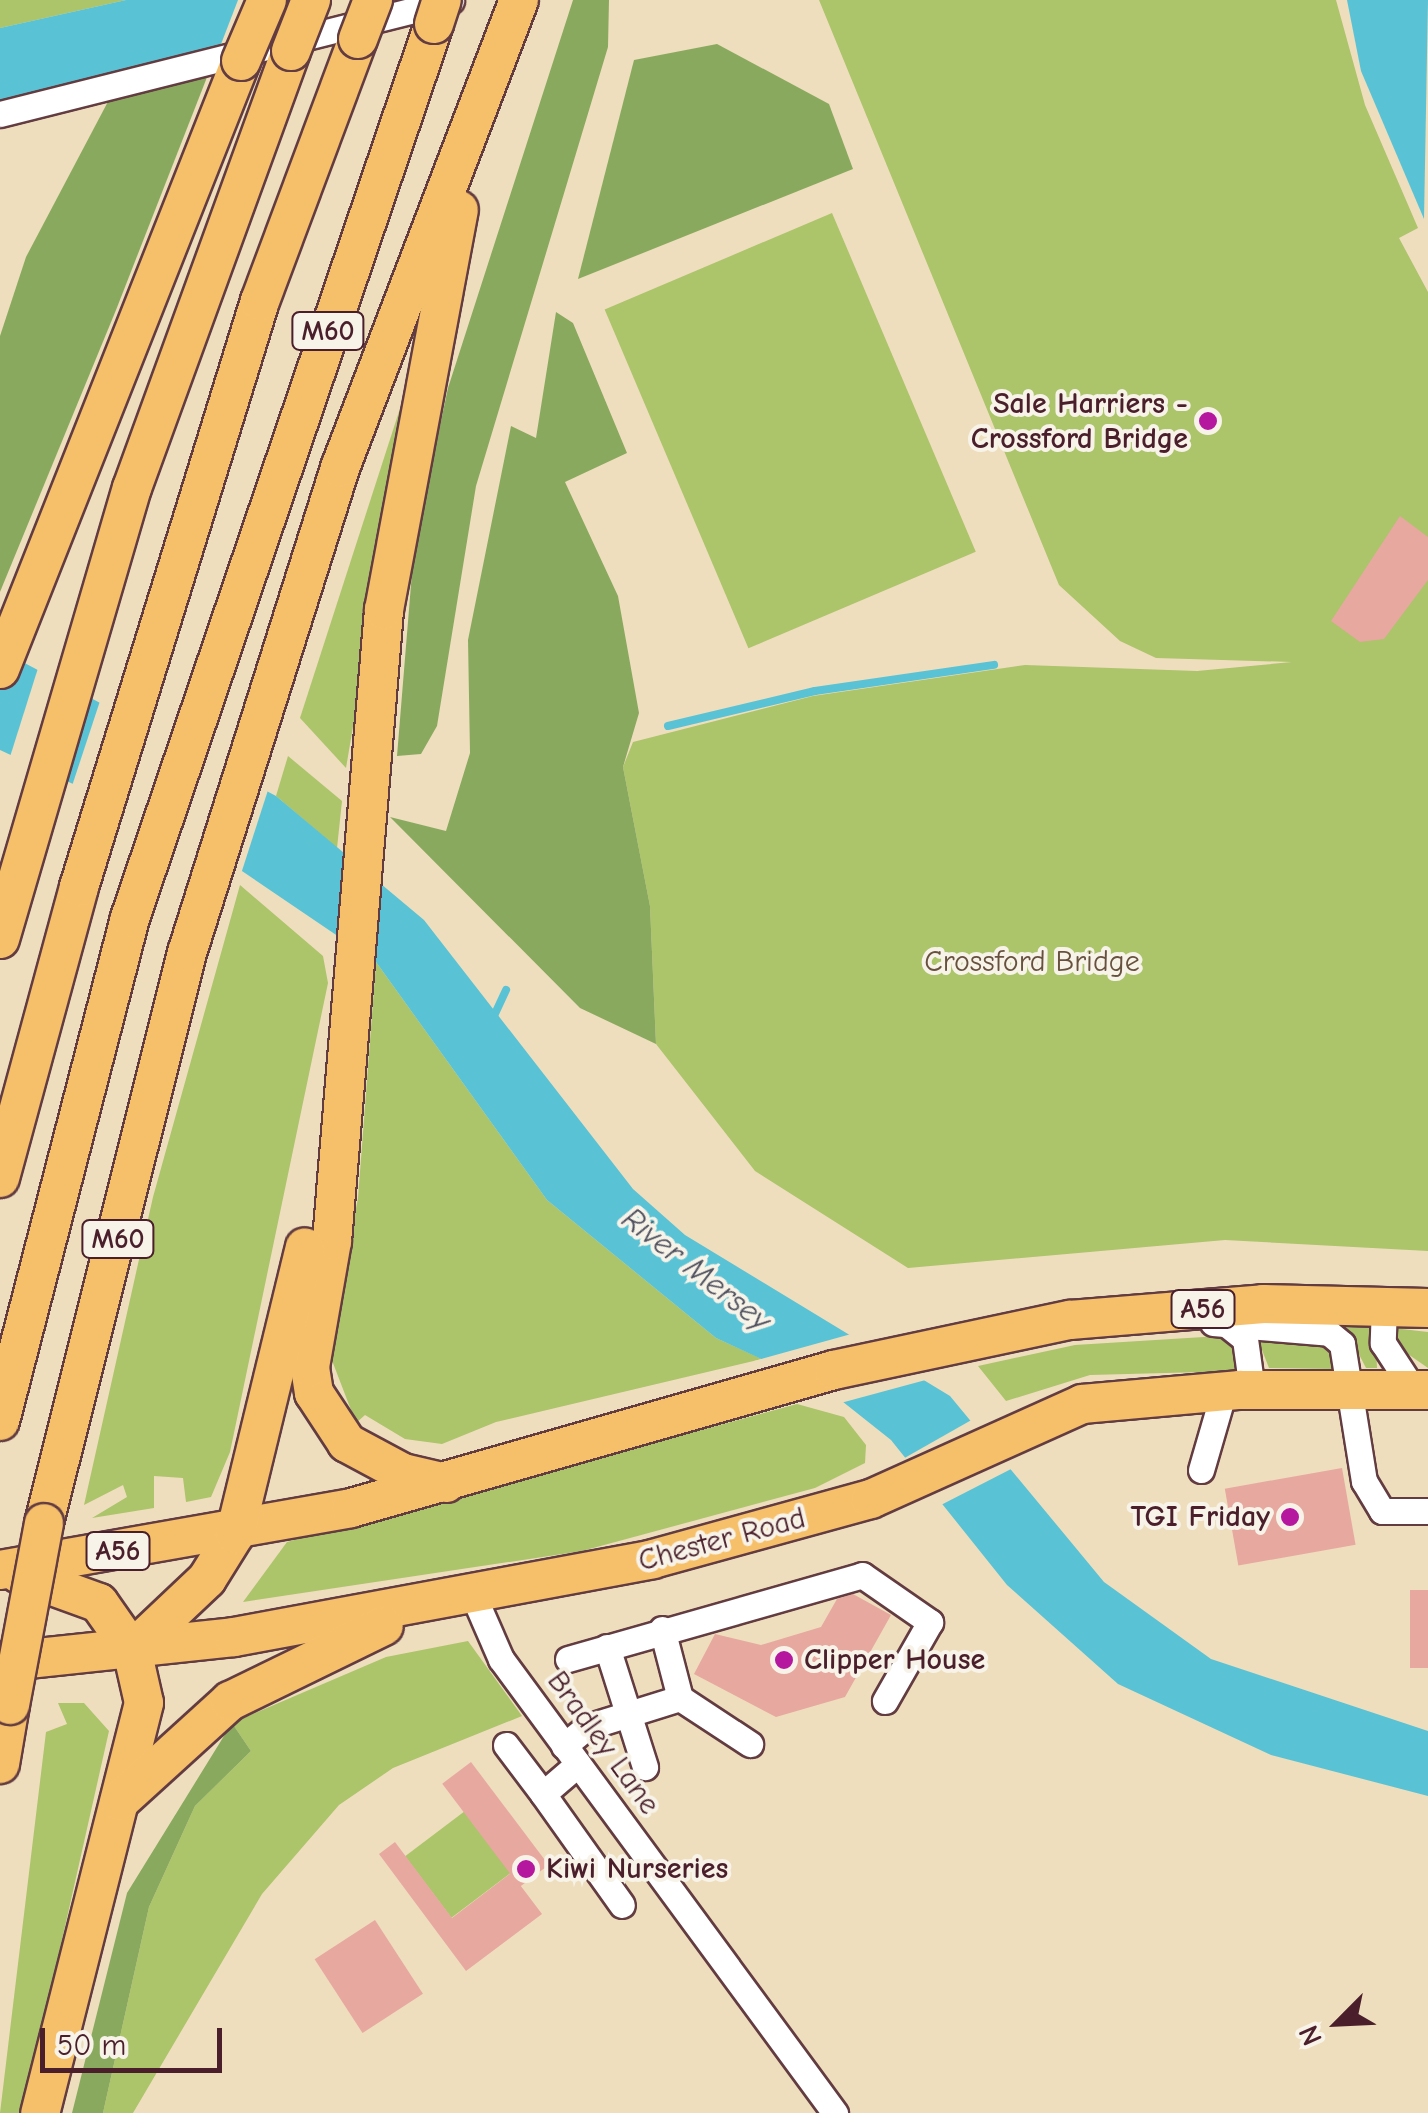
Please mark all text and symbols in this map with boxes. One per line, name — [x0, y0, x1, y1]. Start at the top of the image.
road number: M60 — [290, 308, 366, 354]
place label: Sale Harriers - Crossford Bridge — [971, 386, 1188, 456]
marker: Sale Harriers - Crossford Bridge — [1197, 410, 1219, 432]
park label: Crossford Bridge — [924, 944, 1140, 980]
water label: River Mersey — [614, 1200, 778, 1340]
road number: M60 — [80, 1216, 156, 1262]
road number: A56 — [1170, 1286, 1236, 1332]
place label: TGI Friday — [1131, 1499, 1270, 1535]
street label: Chester Road — [635, 1500, 809, 1580]
marker: TGI Friday — [1279, 1506, 1301, 1528]
road number: A56 — [86, 1528, 150, 1574]
place label: Clipper House — [804, 1642, 985, 1678]
marker: Clipper House — [773, 1649, 795, 1671]
street label: Bradley Lane — [539, 1664, 667, 1822]
place label: Kiwi Nurseries — [546, 1851, 728, 1887]
marker: Kiwi Nurseries — [515, 1858, 537, 1880]
north arrow — [1288, 1973, 1388, 2073]
scale bar — [45, 2008, 228, 2070]
text: N — [1292, 2020, 1329, 2050]
text: 50 m — [57, 2028, 126, 2063]

